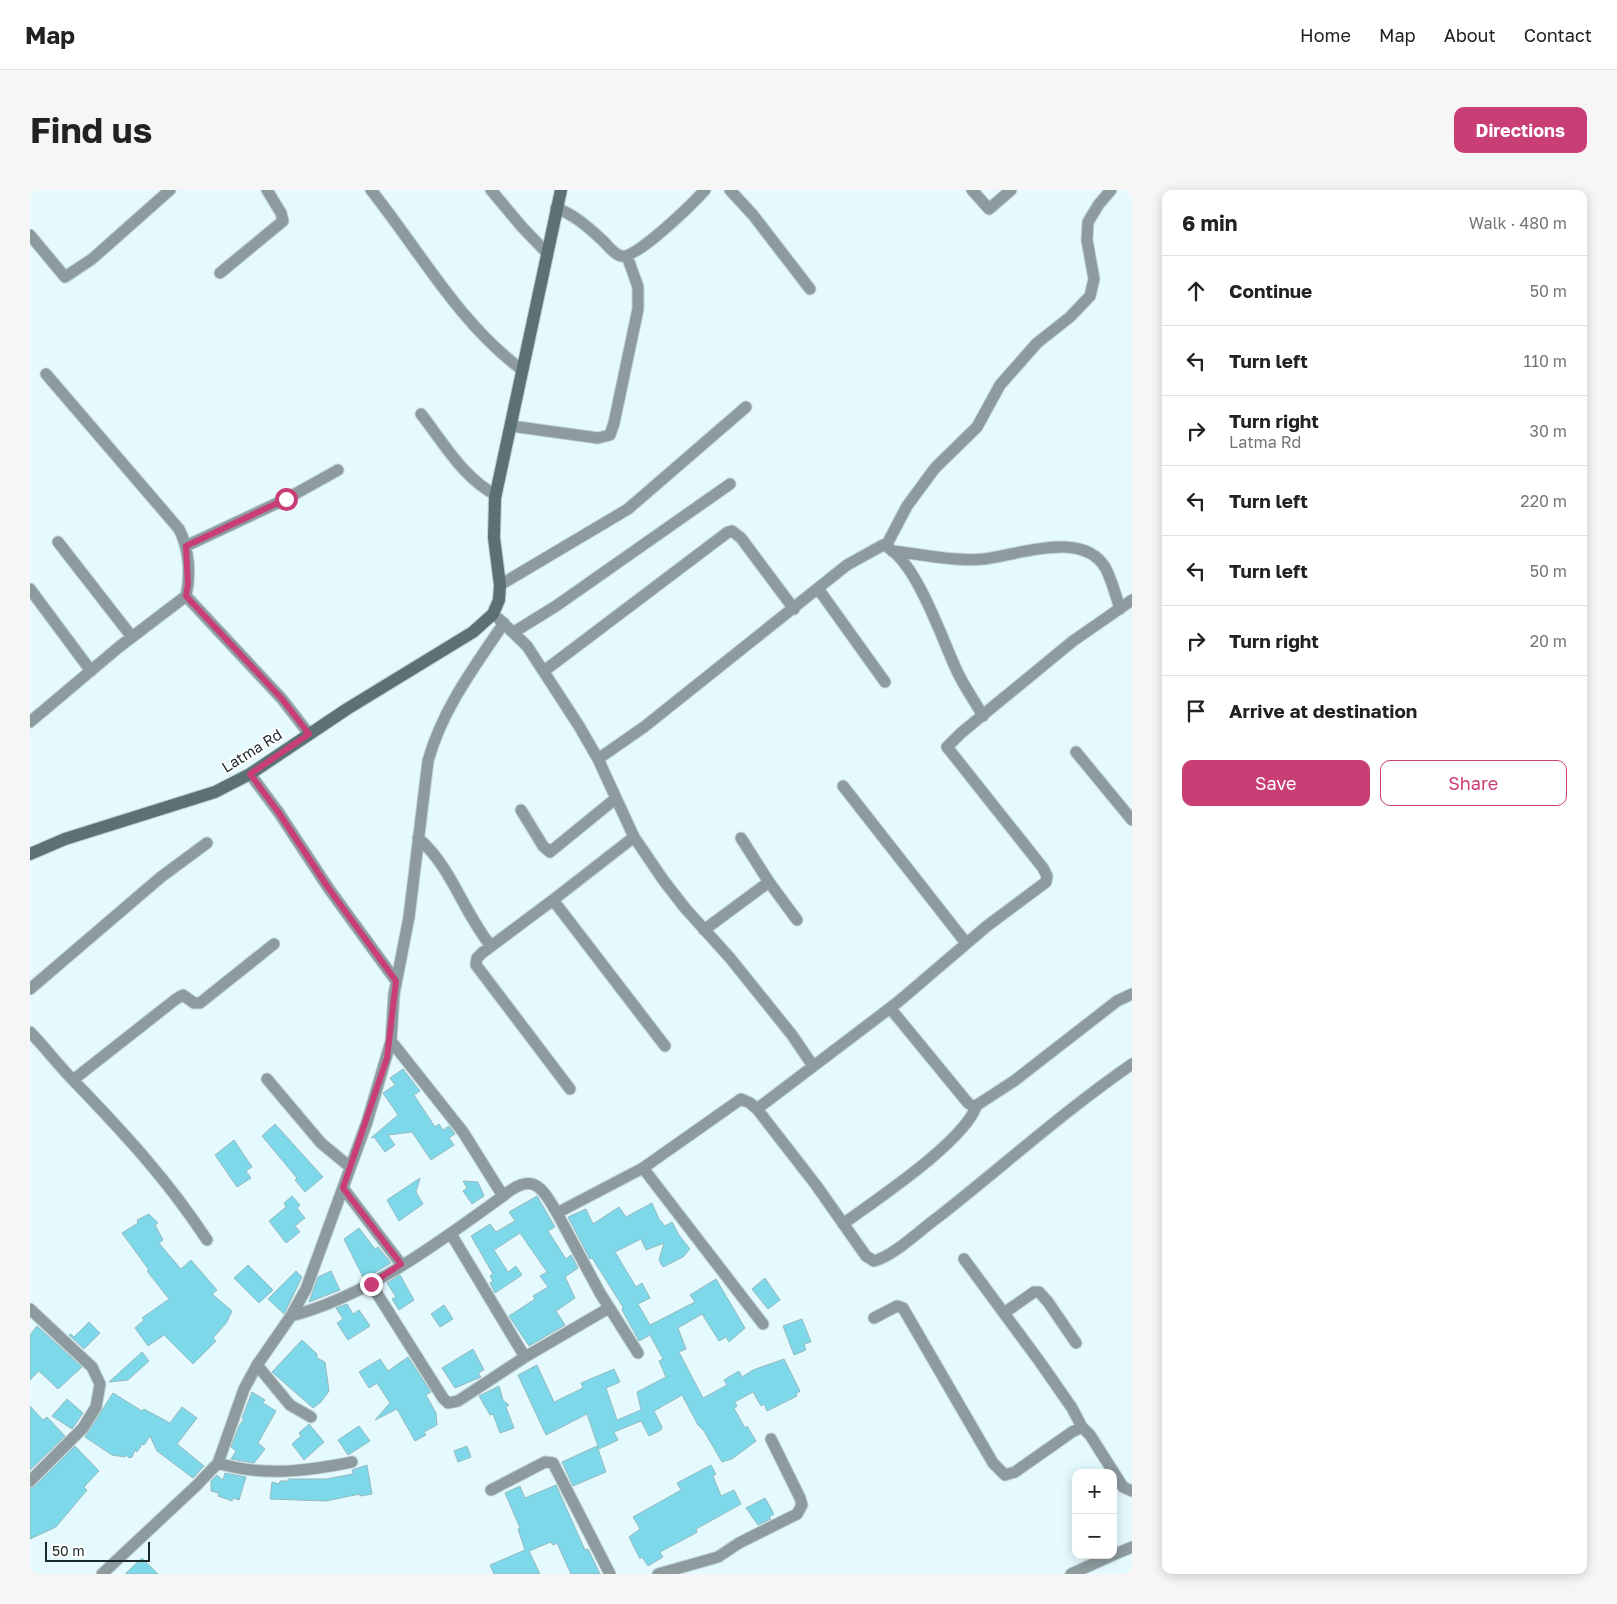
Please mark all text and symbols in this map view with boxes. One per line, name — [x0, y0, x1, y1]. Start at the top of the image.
text: Map — [25, 20, 75, 49]
text: Home — [1300, 24, 1351, 46]
text: Map — [1379, 24, 1416, 46]
text: About — [1444, 24, 1496, 46]
text: Contact — [1524, 24, 1592, 46]
button: Directions — [1454, 107, 1587, 153]
text: Find us — [30, 109, 152, 151]
text: 6 min — [1182, 210, 1237, 236]
text: Walk · 480 m — [1469, 213, 1567, 233]
icon: ahead — [1182, 277, 1210, 305]
text: Continue — [1229, 279, 1312, 302]
text: 50 m — [1530, 281, 1567, 301]
icon: left — [1182, 347, 1210, 375]
text: Turn left — [1229, 349, 1308, 372]
text: 110 m — [1523, 351, 1567, 371]
text: Turn right — [1229, 409, 1319, 432]
icon: right — [1182, 417, 1210, 445]
text: 30 m — [1530, 421, 1567, 441]
text: Latma Rd — [1229, 432, 1301, 452]
icon: left — [1182, 487, 1210, 515]
route start — [275, 488, 298, 511]
text: Turn left — [1229, 489, 1308, 512]
text: 220 m — [1520, 491, 1567, 511]
icon: left — [1182, 557, 1210, 585]
text: Turn left — [1229, 559, 1308, 582]
text: 50 m — [1530, 561, 1567, 581]
icon: right — [1182, 627, 1210, 655]
text: Turn right — [1229, 629, 1319, 652]
text: 20 m — [1530, 631, 1567, 651]
icon: arrive — [1182, 697, 1210, 725]
text: Arrive at destination — [1229, 699, 1417, 722]
street label: Latma Rd — [218, 725, 285, 776]
button: Save — [1182, 760, 1370, 806]
button: Share — [1380, 760, 1567, 806]
route end — [360, 1273, 383, 1296]
map controls — [1072, 1469, 1117, 1559]
button: + — [1072, 1469, 1117, 1514]
button: − — [1072, 1514, 1117, 1559]
scale bar — [45, 1539, 150, 1562]
text: 50 m — [52, 1542, 85, 1559]

